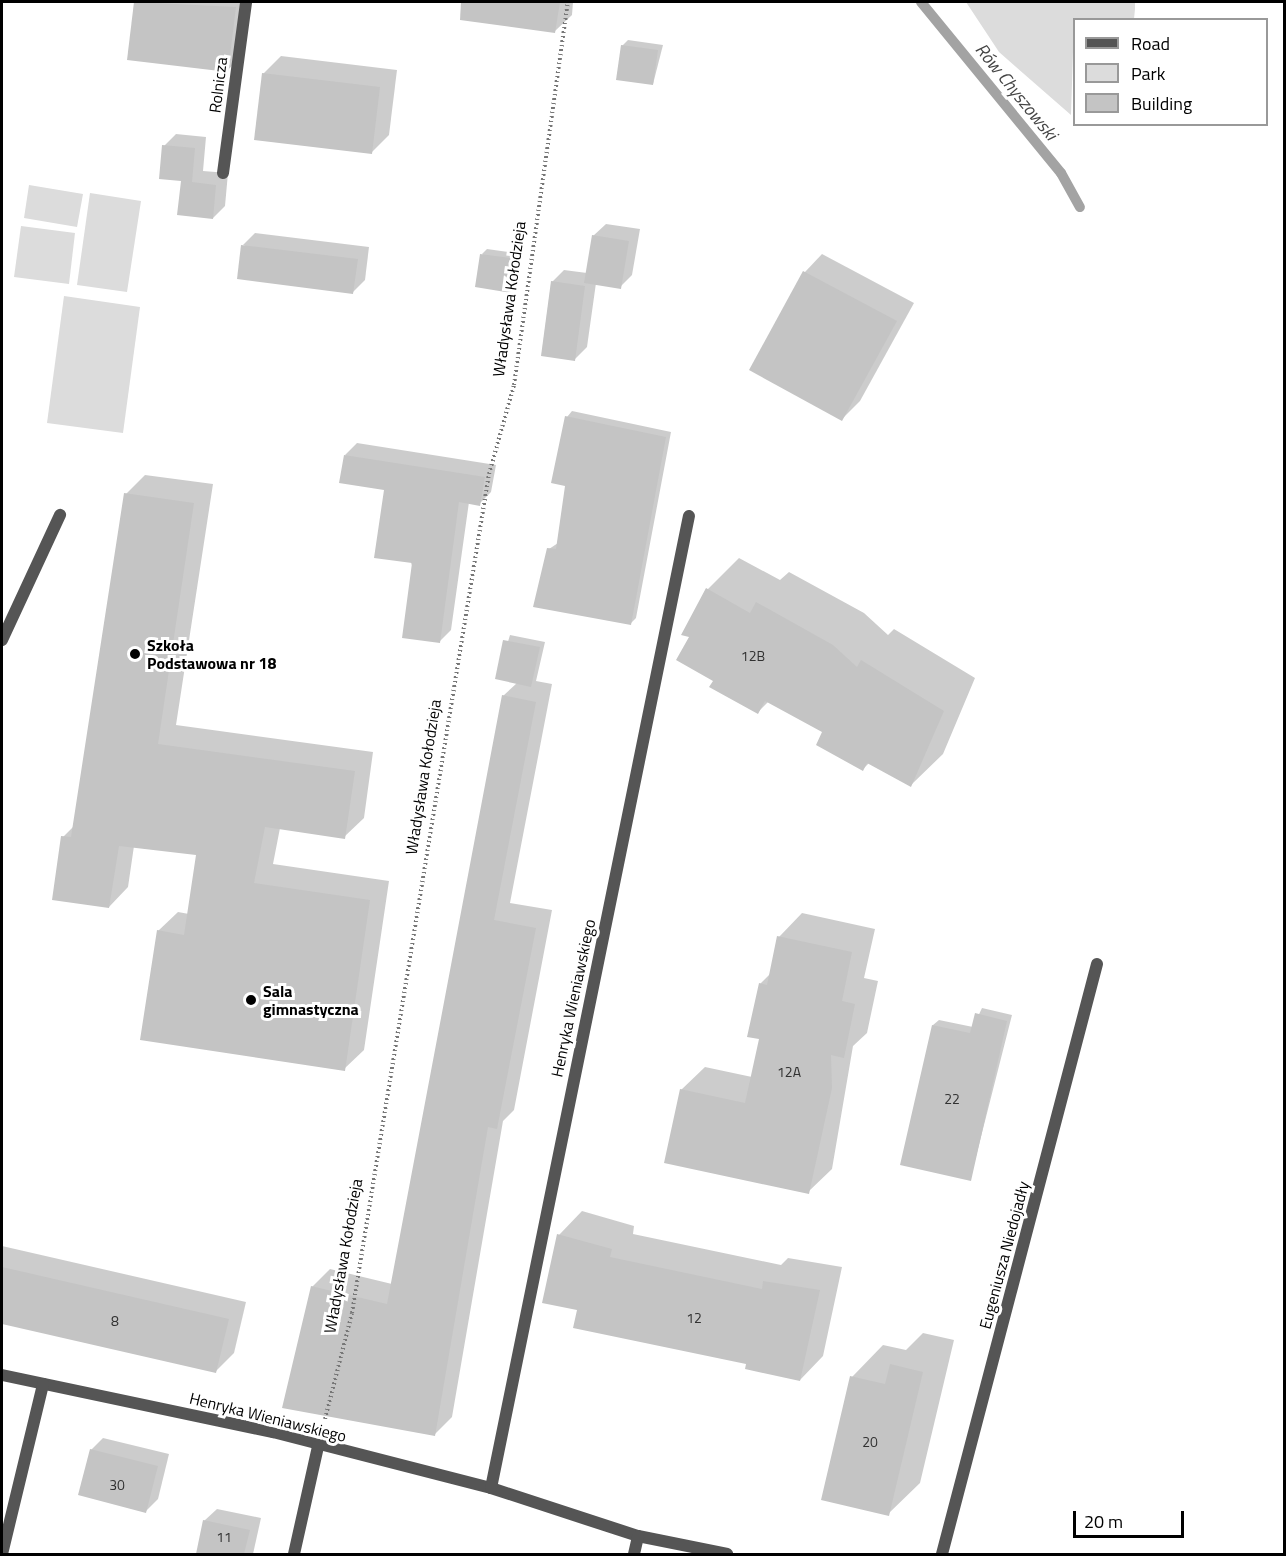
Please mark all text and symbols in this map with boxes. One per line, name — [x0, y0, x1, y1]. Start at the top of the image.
legend — [1073, 18, 1268, 126]
text: Road — [1131, 30, 1170, 57]
water label: Rów Chyszowski — [970, 39, 1062, 145]
street label: Rolnicza — [205, 56, 231, 114]
text: Park — [1131, 60, 1165, 87]
text: Building — [1131, 90, 1192, 117]
street label: Władysława Kołodzieja — [489, 220, 529, 378]
place label: Szkoła Podstawowa nr 18 — [147, 635, 276, 673]
marker: Szkoła Podstawowa nr 18 — [128, 647, 142, 661]
house number: 12B — [741, 648, 765, 664]
street label: Władysława Kołodzieja — [401, 698, 445, 856]
street label: Henryka Wieniawskiego — [547, 917, 599, 1079]
place label: Sala gimnastyczna — [263, 981, 359, 1019]
marker: Sala gimnastyczna — [244, 993, 258, 1007]
house number: 12A — [777, 1064, 801, 1080]
house number: 22 — [944, 1091, 960, 1107]
street label: Władysława Kołodzieja — [320, 1177, 366, 1335]
street label: Eugeniusza Niedojadły — [975, 1179, 1033, 1331]
house number: 12 — [686, 1310, 702, 1326]
house number: 8 — [111, 1313, 119, 1329]
street label: Henryka Wieniawskiego — [187, 1388, 349, 1446]
house number: 20 — [862, 1434, 878, 1450]
house number: 30 — [109, 1477, 125, 1493]
scale bar — [1076, 1499, 1187, 1537]
text: 20 m — [1084, 1508, 1123, 1535]
house number: 11 — [216, 1529, 232, 1545]

